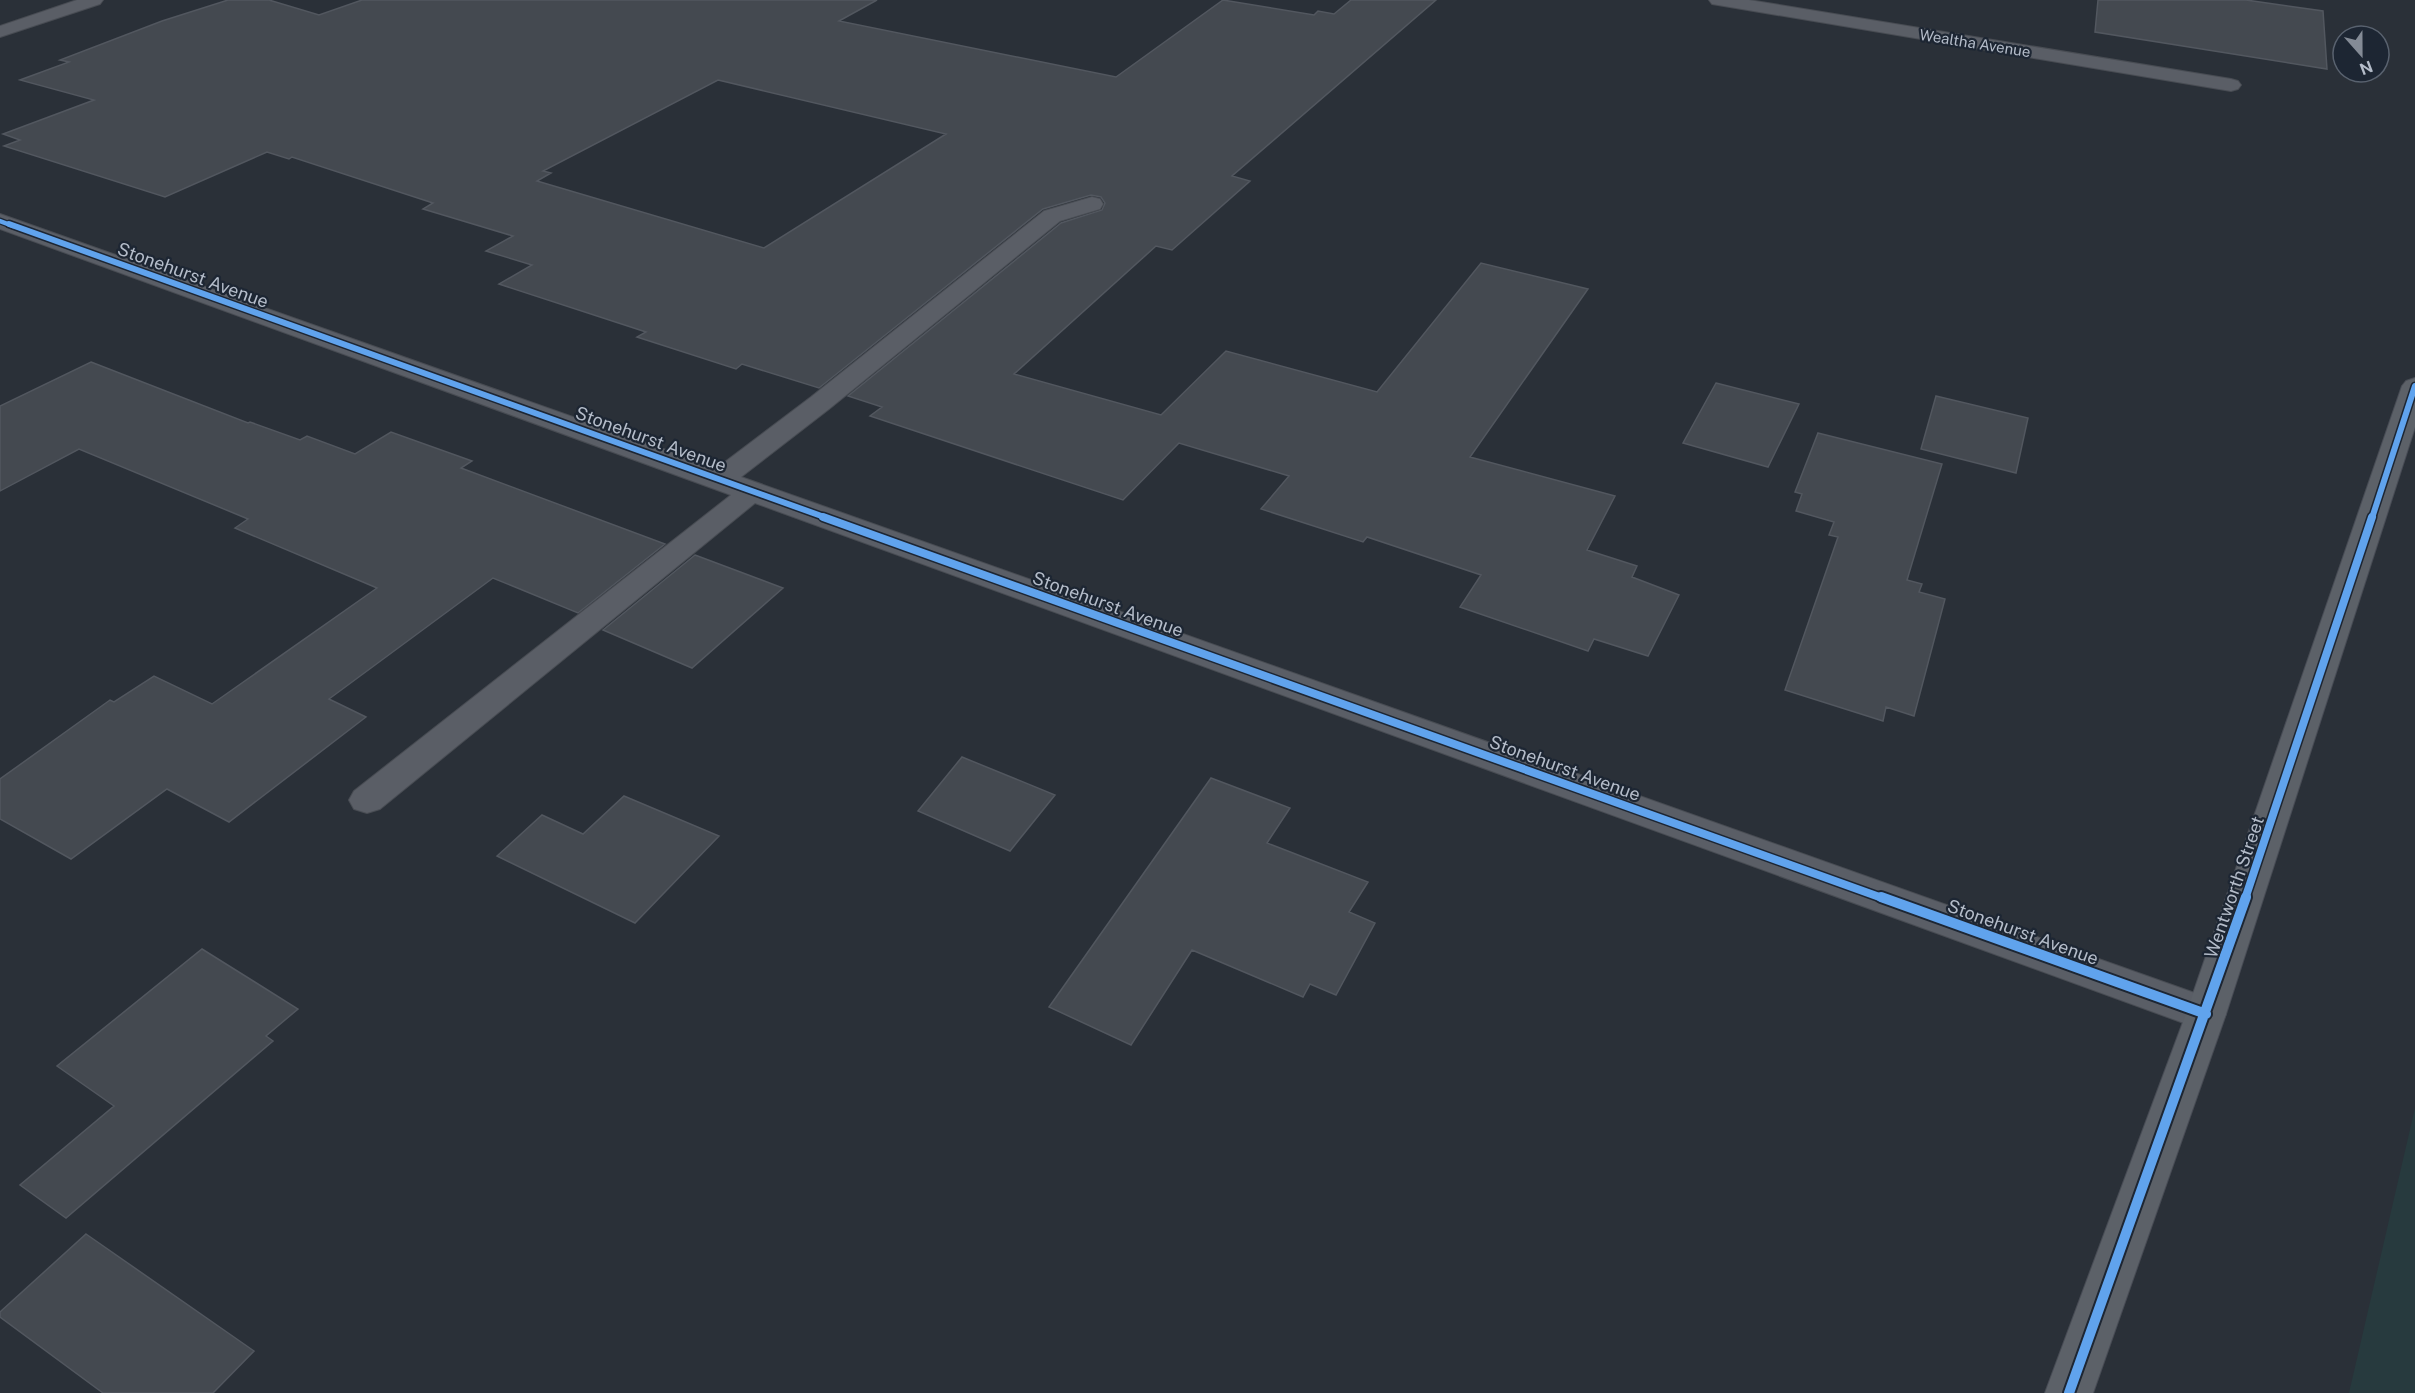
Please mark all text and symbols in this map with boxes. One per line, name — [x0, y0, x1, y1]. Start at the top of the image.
north arrow — [2331, 24, 2391, 84]
street label: Wealtha Avenue — [1918, 26, 2032, 60]
text: N — [2357, 56, 2375, 79]
street label: Stonehurst Avenue — [115, 238, 271, 312]
street label: Stonehurst Avenue — [573, 402, 729, 476]
street label: Stonehurst Avenue — [1030, 567, 1186, 641]
street label: Stonehurst Avenue — [1487, 731, 1643, 805]
street label: Wentworth Street — [2200, 813, 2268, 961]
street label: Stonehurst Avenue — [1945, 895, 2101, 969]

